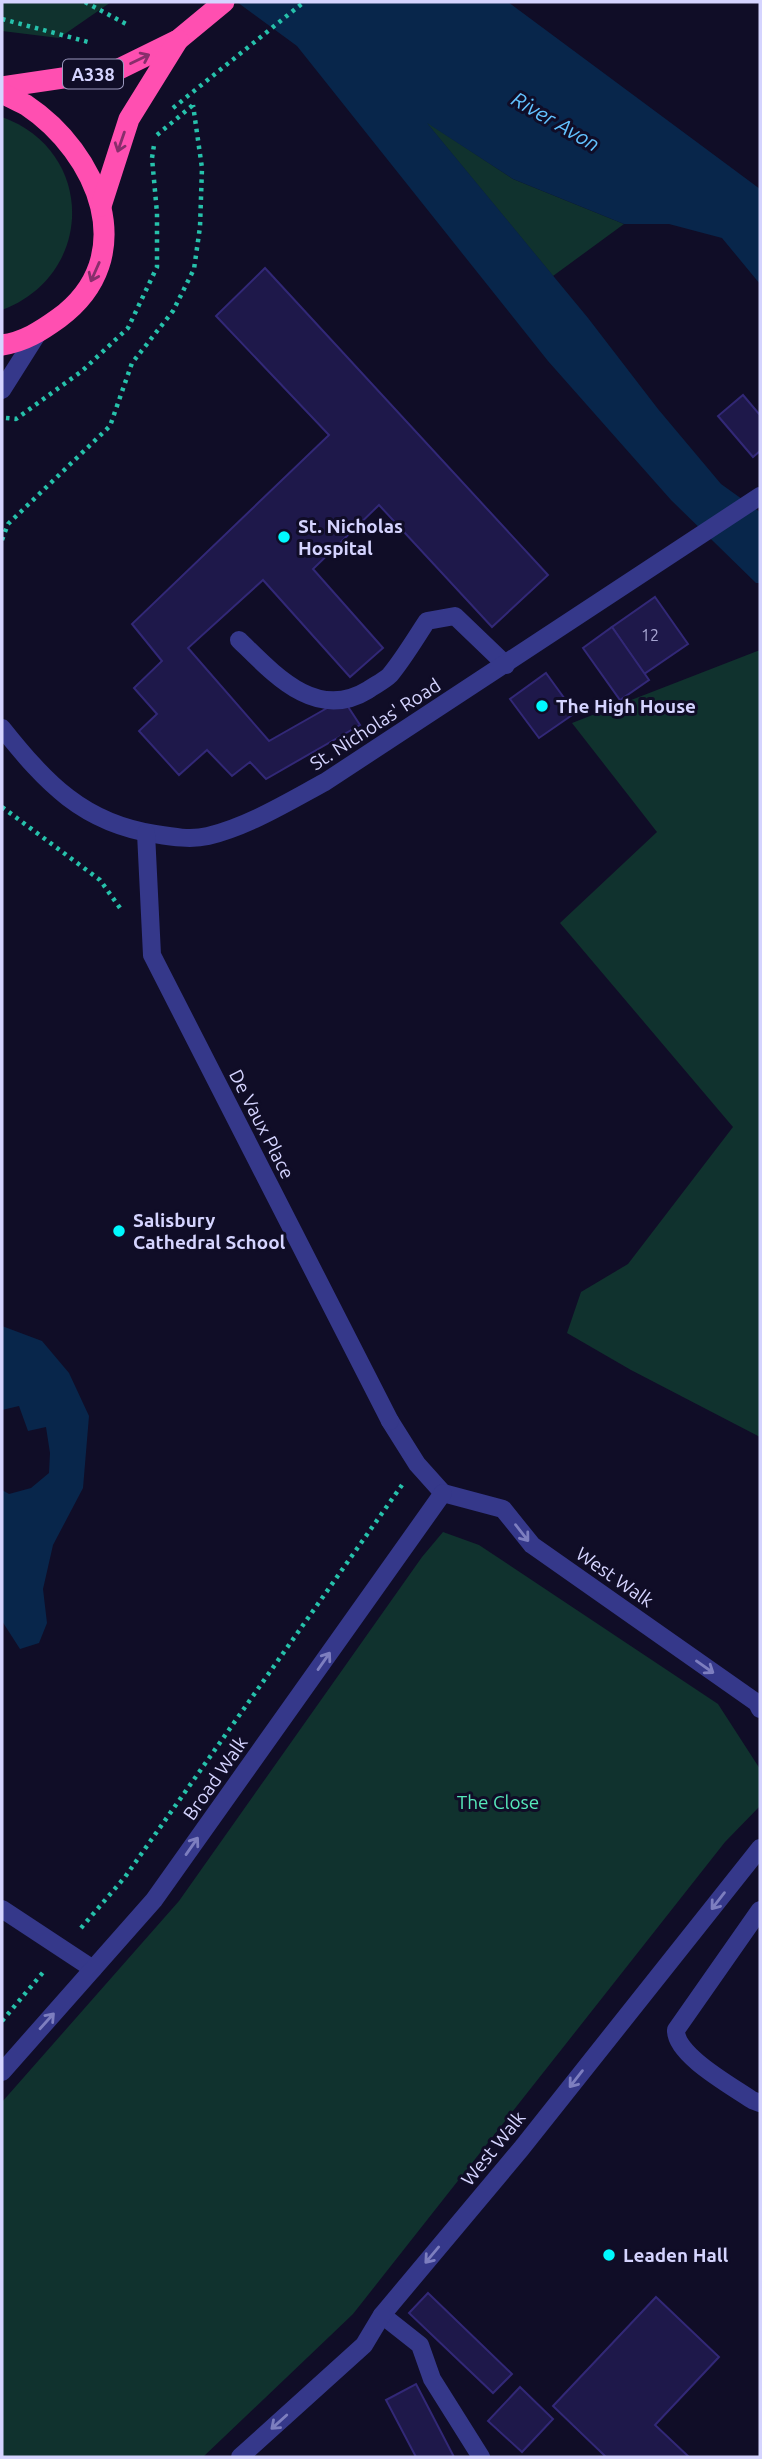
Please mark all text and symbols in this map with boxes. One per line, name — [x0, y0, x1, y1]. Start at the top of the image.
one-way arrow — [129, 52, 150, 66]
road number: A338 — [63, 60, 123, 88]
water label: River Avon — [508, 86, 604, 156]
one-way arrow — [114, 131, 127, 153]
one-way arrow — [88, 261, 102, 282]
place label: St. Nicholas Hospital — [298, 515, 403, 559]
marker: St. Nicholas Hospital — [276, 529, 292, 545]
house number: 12 — [641, 626, 659, 644]
street label: St. Nicholas' Road — [306, 674, 444, 774]
place label: The High House — [556, 695, 696, 717]
marker: The High House — [534, 698, 550, 714]
street label: De Vaux Place — [225, 1066, 299, 1182]
place label: Salisbury Cathedral School — [133, 1209, 286, 1253]
marker: Salisbury Cathedral School — [111, 1223, 127, 1239]
one-way arrow — [514, 1523, 529, 1541]
street label: West Walk — [572, 1542, 658, 1612]
one-way arrow — [317, 1652, 331, 1671]
one-way arrow — [695, 1659, 714, 1674]
street label: Broad Walk — [178, 1732, 252, 1824]
park label: The Close — [457, 1791, 539, 1813]
one-way arrow — [185, 1837, 199, 1856]
one-way arrow — [710, 1891, 725, 1910]
one-way arrow — [39, 2012, 55, 2030]
one-way arrow — [569, 2070, 584, 2088]
street label: West Walk — [456, 2106, 530, 2190]
place label: Leaden Hall — [623, 2244, 729, 2266]
one-way arrow — [424, 2246, 440, 2264]
marker: Leaden Hall — [601, 2247, 617, 2263]
one-way arrow — [270, 2414, 288, 2430]

